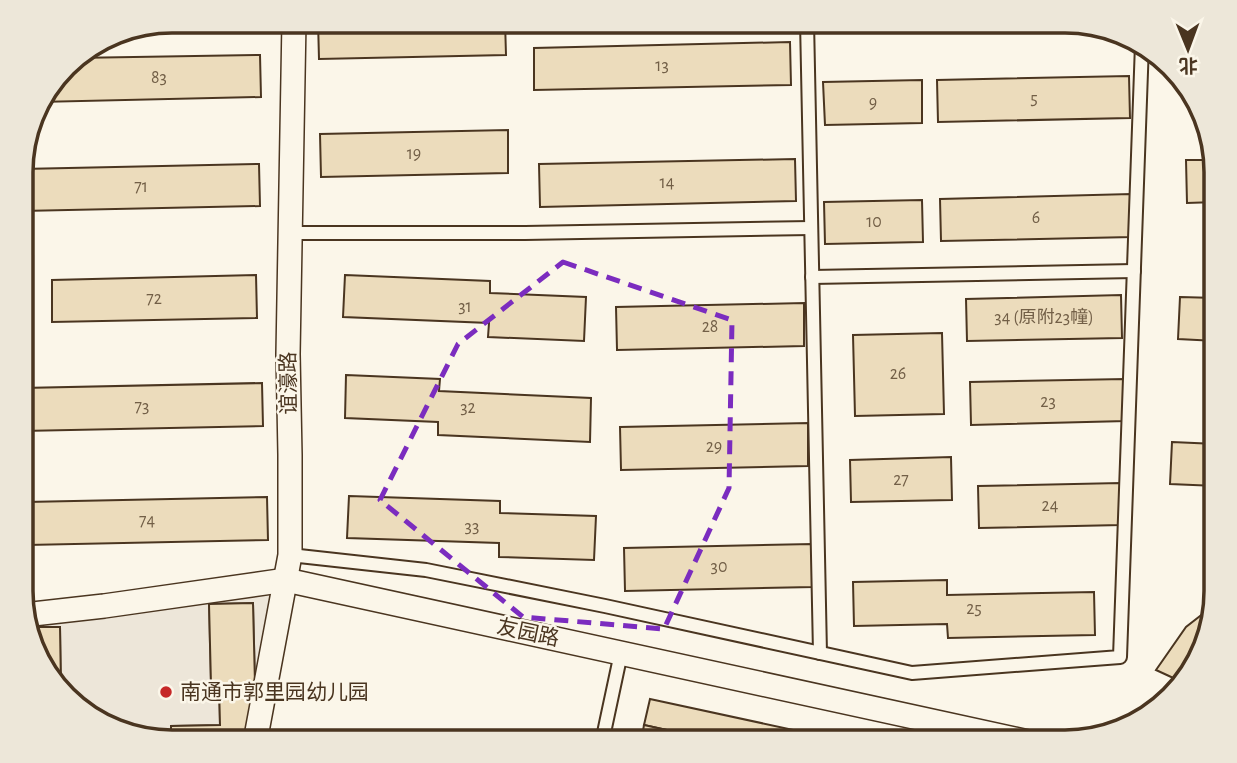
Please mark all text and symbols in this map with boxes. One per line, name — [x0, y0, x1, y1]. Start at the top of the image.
north arrow — [1153, 14, 1223, 84]
text: 北 — [1179, 55, 1198, 75]
house number: 13 — [655, 57, 669, 75]
house number: 83 — [151, 69, 167, 87]
house number: 5 — [1030, 90, 1038, 108]
house number: 9 — [869, 94, 877, 112]
house number: 19 — [407, 145, 421, 163]
house number: 14 — [660, 174, 675, 192]
house number: 71 — [134, 178, 148, 196]
house number: 6 — [1032, 209, 1040, 227]
house number: 10 — [866, 213, 882, 231]
house number: 72 — [146, 290, 162, 308]
house number: 31 — [458, 298, 472, 316]
house number: 34 (原附23幢) — [994, 307, 1094, 327]
house number: 28 — [702, 318, 718, 336]
street label: 谊濠路 — [277, 351, 300, 415]
house number: 26 — [890, 365, 906, 383]
house number: 23 — [1040, 393, 1056, 411]
house number: 73 — [135, 398, 149, 416]
house number: 32 — [460, 399, 476, 417]
house number: 29 — [706, 438, 722, 456]
house number: 27 — [893, 471, 909, 489]
house number: 24 — [1042, 497, 1059, 515]
house number: 74 — [139, 512, 155, 530]
house number: 33 — [465, 518, 479, 536]
house number: 30 — [711, 558, 727, 576]
house number: 25 — [966, 600, 982, 618]
street label: 友园路 — [495, 615, 561, 650]
place label: 南通市郭里园幼儿园 — [180, 681, 369, 703]
marker: 南通市郭里园幼儿园 — [158, 684, 174, 700]

